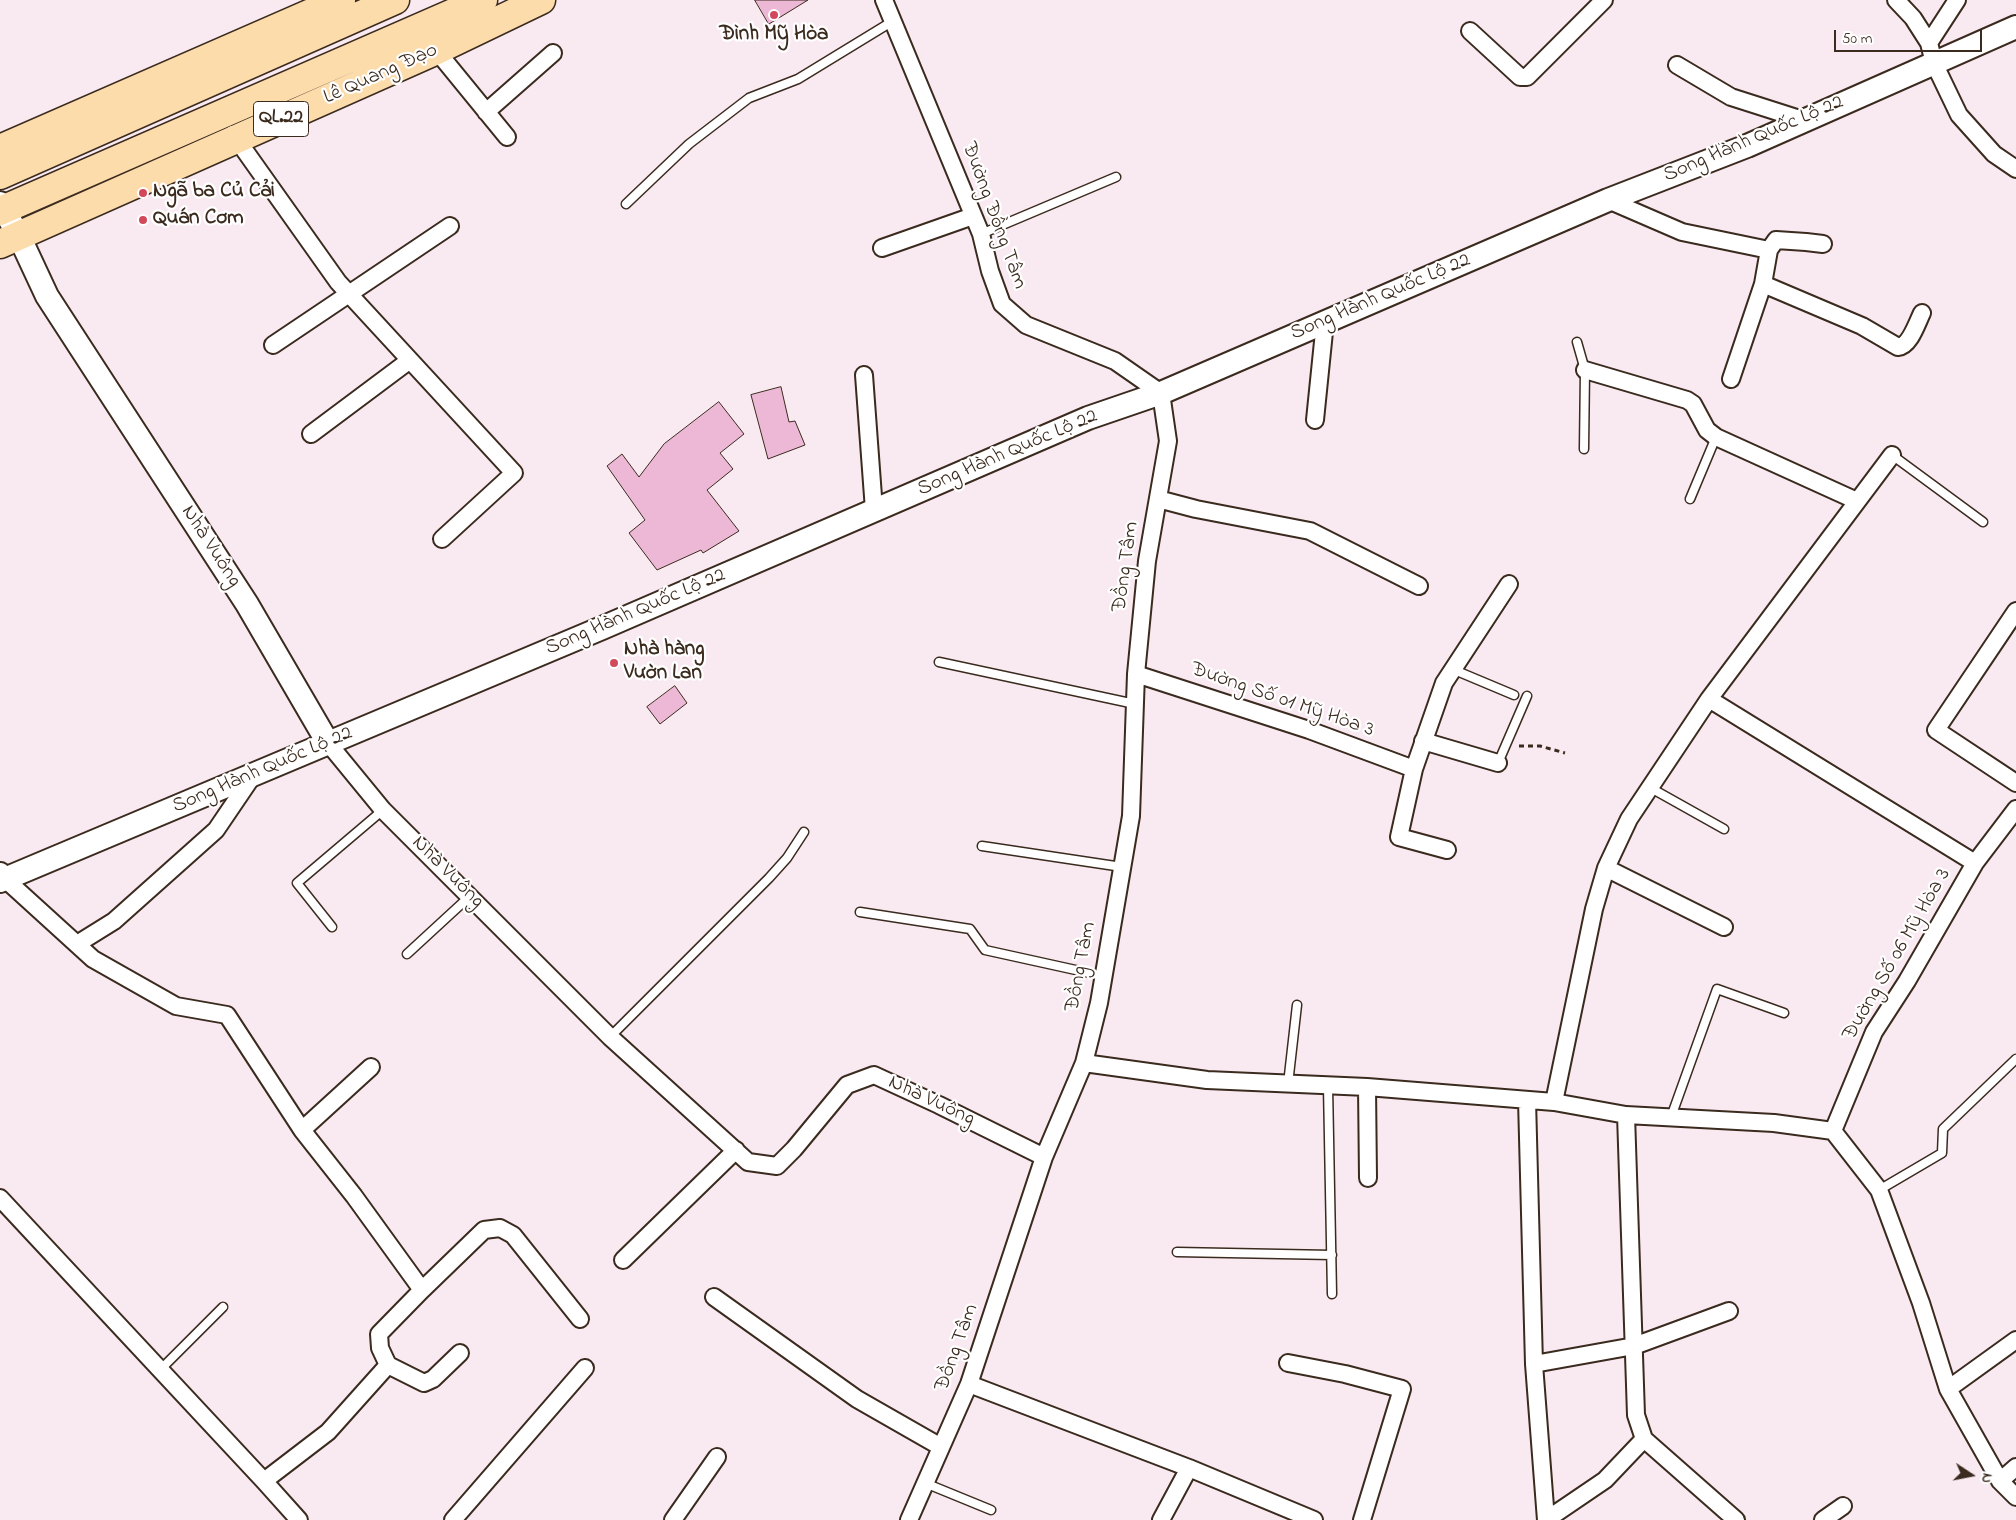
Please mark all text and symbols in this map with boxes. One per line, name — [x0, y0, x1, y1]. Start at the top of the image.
marker: Đình Mỹ Hòa — [768, 9, 780, 21]
scale bar — [1836, 20, 1984, 52]
place label: Đình Mỹ Hòa — [720, 23, 828, 49]
text: 50 m — [1842, 28, 1872, 50]
street label: Lê Quang Đạo — [320, 39, 442, 111]
street label: Song Hành Quốc Lộ 22 — [1660, 91, 1848, 189]
road number: QL.22 — [254, 102, 308, 136]
street label: Đường Đồng Tâm — [955, 139, 1031, 293]
place label: Ngã ba Củ Cải — [153, 180, 275, 206]
marker: Ngã ba Củ Cải — [137, 187, 149, 199]
place label: Quán Cơm — [153, 207, 243, 233]
marker: Quán Cơm — [137, 214, 149, 226]
street label: Song Hành Quốc Lộ 22 — [1287, 249, 1475, 347]
street label: Song Hành Quốc Lộ 22 — [914, 405, 1102, 503]
street label: Nhà Vuông — [174, 501, 246, 593]
street label: Đồng Tâm — [1108, 520, 1146, 614]
street label: Song Hành Quốc Lộ 22 — [542, 564, 730, 662]
place label: Nhà hàng Vườn Lan — [624, 638, 704, 688]
marker: Nhà hàng Vườn Lan — [608, 657, 620, 669]
street label: Đường Số 01 Mỹ Hòa 3 — [1187, 658, 1377, 744]
street label: Song Hành Quốc Lộ 22 — [169, 722, 357, 820]
street label: Nhà Vuông — [405, 831, 489, 915]
street label: Đường Số 06 Mỹ Hòa 3 — [1838, 864, 1958, 1046]
street label: Đồng Tâm — [1061, 920, 1103, 1014]
street label: Nhà Vuông — [884, 1071, 978, 1133]
street label: Đồng Tâm — [931, 1301, 985, 1395]
north arrow — [1946, 1450, 1996, 1500]
text: N — [1975, 1471, 1997, 1485]

